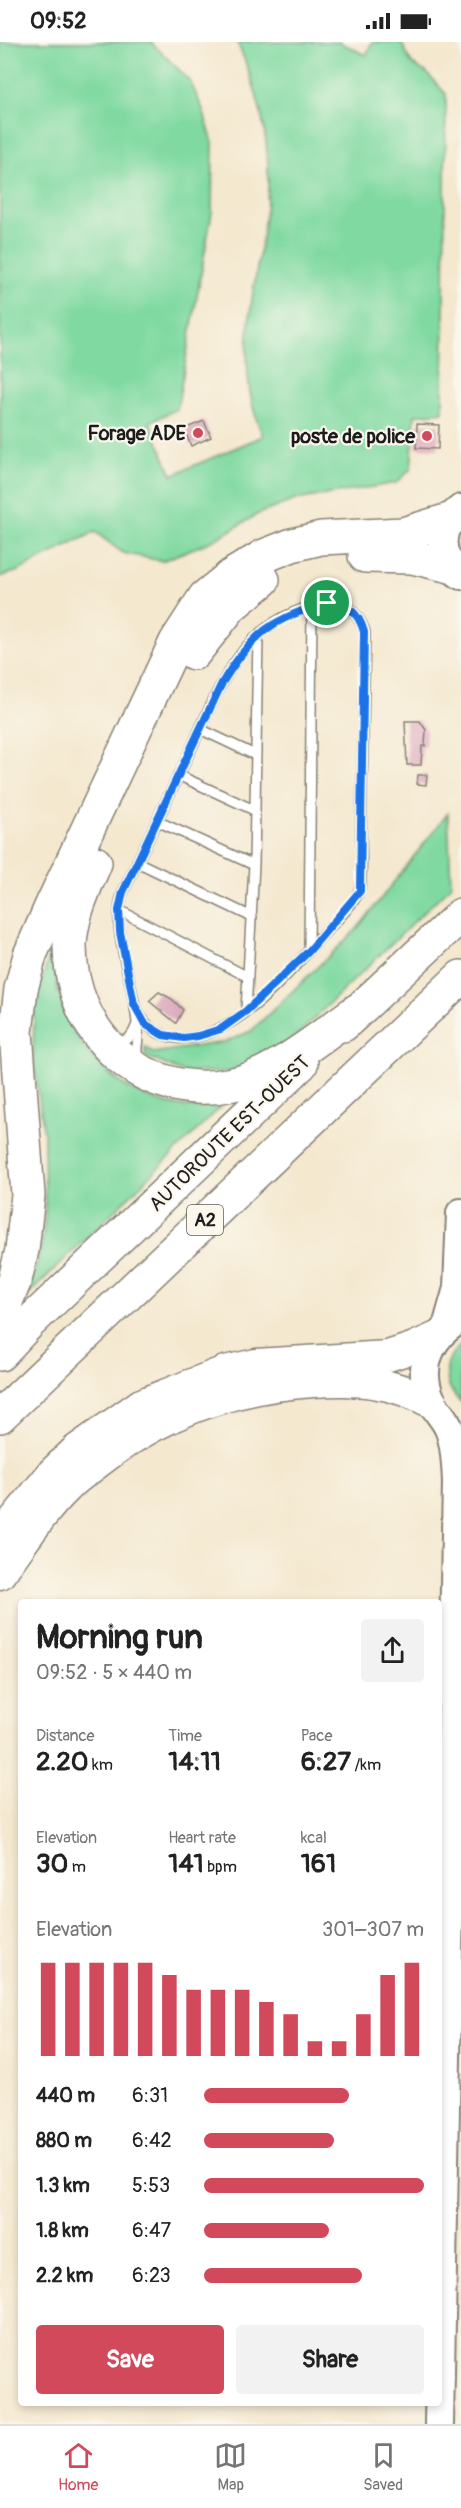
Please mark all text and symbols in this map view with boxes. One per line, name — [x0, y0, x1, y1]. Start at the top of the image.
text: 09:52 — [30, 7, 86, 35]
place label: Forage ADE — [88, 421, 187, 446]
place label: poste de police — [291, 424, 416, 449]
marker: Forage ADE — [191, 426, 205, 440]
marker: poste de police — [420, 429, 434, 443]
pin — [301, 577, 352, 628]
icon: arrive — [310, 586, 343, 619]
street label: AUTOROUTE EST-OUEST — [144, 1050, 315, 1217]
road number: A2 — [187, 1205, 223, 1235]
text: Morning run — [36, 1617, 203, 1658]
button: share — [361, 1619, 424, 1682]
text: 09:52 · 5 × 440 m — [36, 1660, 192, 1685]
text: Distance — [36, 1726, 95, 1746]
text: Time — [168, 1726, 202, 1746]
text: Pace — [301, 1726, 332, 1746]
text: 2.20 — [36, 1746, 89, 1778]
text: 14:11 — [168, 1746, 221, 1778]
text: 6:27 — [301, 1746, 351, 1778]
text: km — [89, 1755, 113, 1775]
text: /km — [351, 1755, 381, 1775]
text: Elevation — [36, 1828, 97, 1848]
text: Heart rate — [168, 1828, 236, 1848]
text: kcal — [301, 1828, 327, 1848]
text: 30 — [36, 1848, 68, 1880]
text: 141 — [168, 1848, 204, 1880]
text: 161 — [301, 1848, 336, 1880]
text: m — [68, 1857, 86, 1877]
text: bpm — [204, 1857, 237, 1877]
text: Elevation — [36, 1917, 112, 1942]
text: 301–307 m — [322, 1917, 424, 1942]
text: 440 m — [36, 2083, 95, 2108]
text: 6:31 — [132, 2083, 168, 2108]
text: 880 m — [36, 2128, 92, 2153]
text: 6:42 — [132, 2128, 172, 2153]
text: 1.3 km — [36, 2173, 90, 2198]
text: 5:53 — [132, 2173, 170, 2198]
text: 1.8 km — [36, 2218, 89, 2243]
text: 6:47 — [132, 2218, 171, 2243]
text: 2.2 km — [36, 2263, 93, 2288]
text: 6:23 — [132, 2263, 171, 2288]
button: Save — [36, 2325, 224, 2394]
button: Share — [236, 2325, 424, 2394]
tab: Home — [58, 2439, 98, 2495]
tab: Map — [214, 2439, 247, 2495]
tab: Saved — [363, 2439, 403, 2495]

